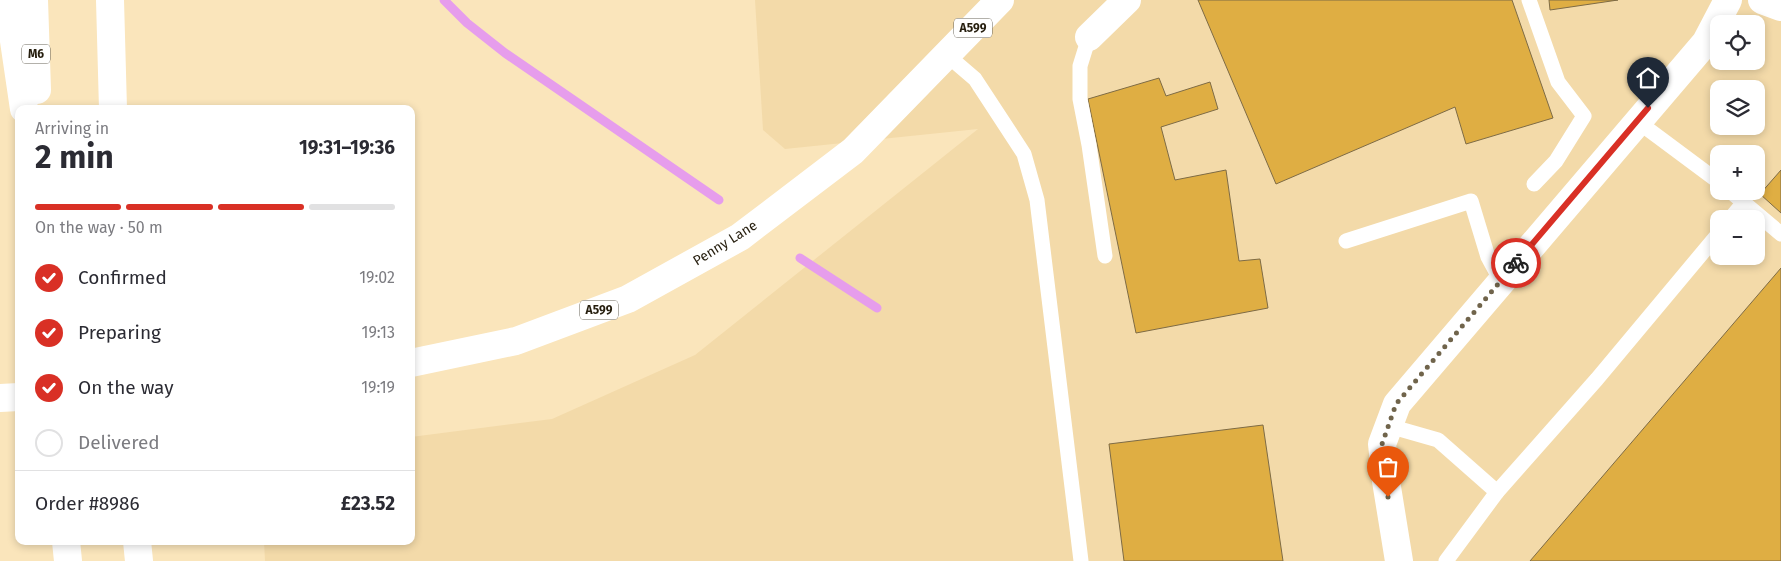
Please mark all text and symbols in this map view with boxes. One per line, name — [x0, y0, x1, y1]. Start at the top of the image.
map controls — [1710, 15, 1765, 265]
button: locate — [1710, 15, 1765, 70]
road number: A599 — [954, 18, 992, 38]
road number: M6 — [22, 44, 50, 64]
pin — [1627, 57, 1669, 108]
icon: home — [1634, 64, 1662, 92]
button: layers — [1710, 80, 1765, 135]
text: Arriving in — [35, 119, 109, 138]
text: 19:31–19:36 — [299, 136, 395, 159]
text: 2 min — [35, 138, 114, 176]
button: + — [1710, 145, 1765, 200]
button: − — [1710, 210, 1765, 265]
street label: Penny Lane — [690, 217, 760, 269]
text: On the way · 50 m — [35, 218, 163, 237]
courier — [1491, 238, 1541, 288]
icon: bike — [1502, 249, 1530, 277]
icon: check — [35, 264, 63, 292]
text: Confirmed — [78, 266, 167, 289]
text: 19:02 — [359, 268, 395, 287]
road number: A599 — [580, 300, 618, 320]
icon: check — [35, 319, 63, 347]
text: Preparing — [78, 321, 161, 344]
text: 19:13 — [362, 323, 395, 342]
icon: check — [35, 374, 63, 402]
text: On the way — [78, 376, 174, 399]
text: 19:19 — [361, 378, 395, 397]
text: Delivered — [78, 431, 160, 454]
pin — [1367, 446, 1409, 497]
icon: bag — [1374, 453, 1402, 481]
text: Order #8986 — [35, 492, 140, 515]
text: £23.52 — [341, 492, 395, 515]

